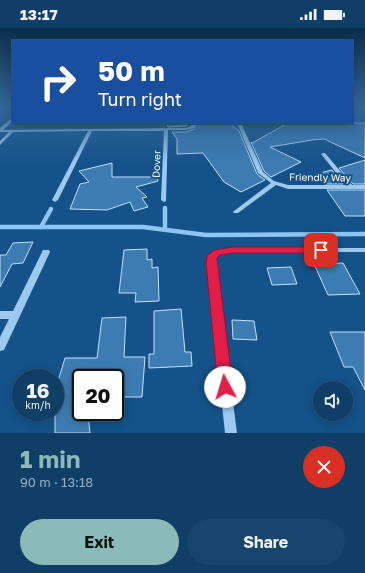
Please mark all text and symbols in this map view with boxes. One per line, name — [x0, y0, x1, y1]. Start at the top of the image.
text: 13:17 — [20, 5, 58, 23]
text: 50 m — [98, 54, 165, 87]
icon: right — [32, 56, 84, 108]
text: Turn right — [98, 88, 182, 110]
street label: Dover — [150, 150, 162, 178]
street label: Friendly Way — [289, 170, 351, 184]
pin — [304, 233, 338, 267]
icon: arrive — [310, 239, 332, 261]
position arrow — [204, 366, 246, 408]
speed limit sign: 20 — [72, 369, 124, 421]
text: 16 — [26, 378, 49, 402]
map controls — [313, 381, 353, 421]
button: sound — [313, 381, 353, 421]
text: km/h — [25, 399, 51, 411]
text: 1 min — [20, 444, 80, 473]
button: close — [303, 446, 345, 488]
text: 90 m · 13:18 — [20, 474, 93, 490]
button: Exit — [20, 519, 179, 565]
button: Share — [187, 519, 345, 565]

